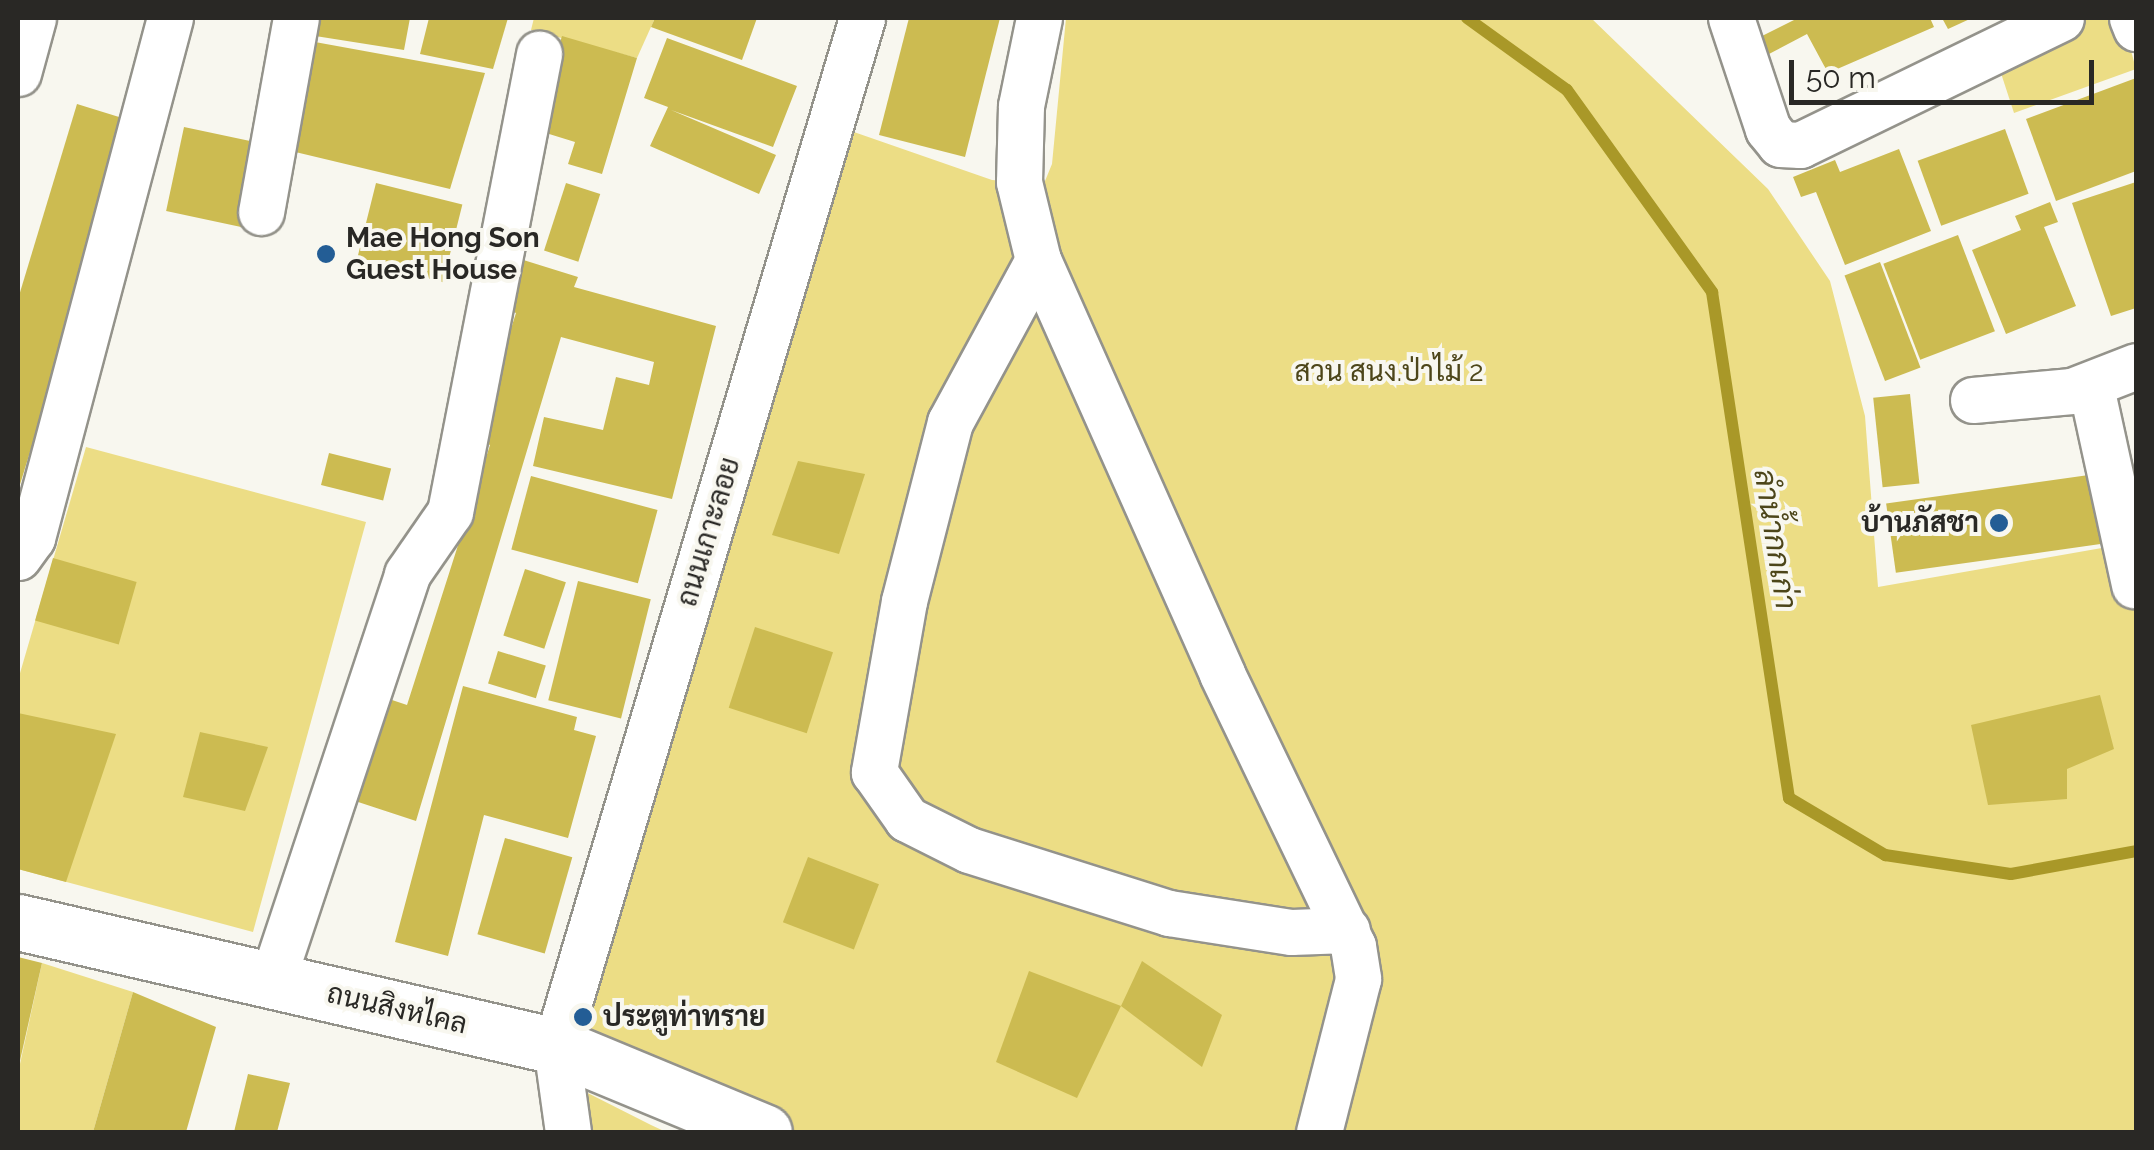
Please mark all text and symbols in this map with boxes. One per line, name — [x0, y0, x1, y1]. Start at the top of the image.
scale bar — [1794, 40, 2099, 102]
text: 50 m — [1806, 60, 1876, 95]
place label: Mae Hong Son Guest House — [346, 221, 540, 287]
marker: Mae Hong Son Guest House — [315, 243, 337, 265]
park label: สวน สนง.ป่าไม้ 2 — [1294, 355, 1484, 389]
street label: ถนนเกาะลอย — [670, 453, 748, 611]
water label: ลำน้ำกกเก่า — [1746, 466, 1804, 612]
place label: บ้านภัสชา — [1861, 506, 1979, 540]
marker: บ้านภัสชา — [1988, 512, 2010, 534]
street label: ถนนสิงหไคล — [324, 977, 470, 1041]
place label: ประตูท่าทราย — [603, 1000, 766, 1034]
marker: ประตูท่าทราย — [572, 1006, 594, 1028]

